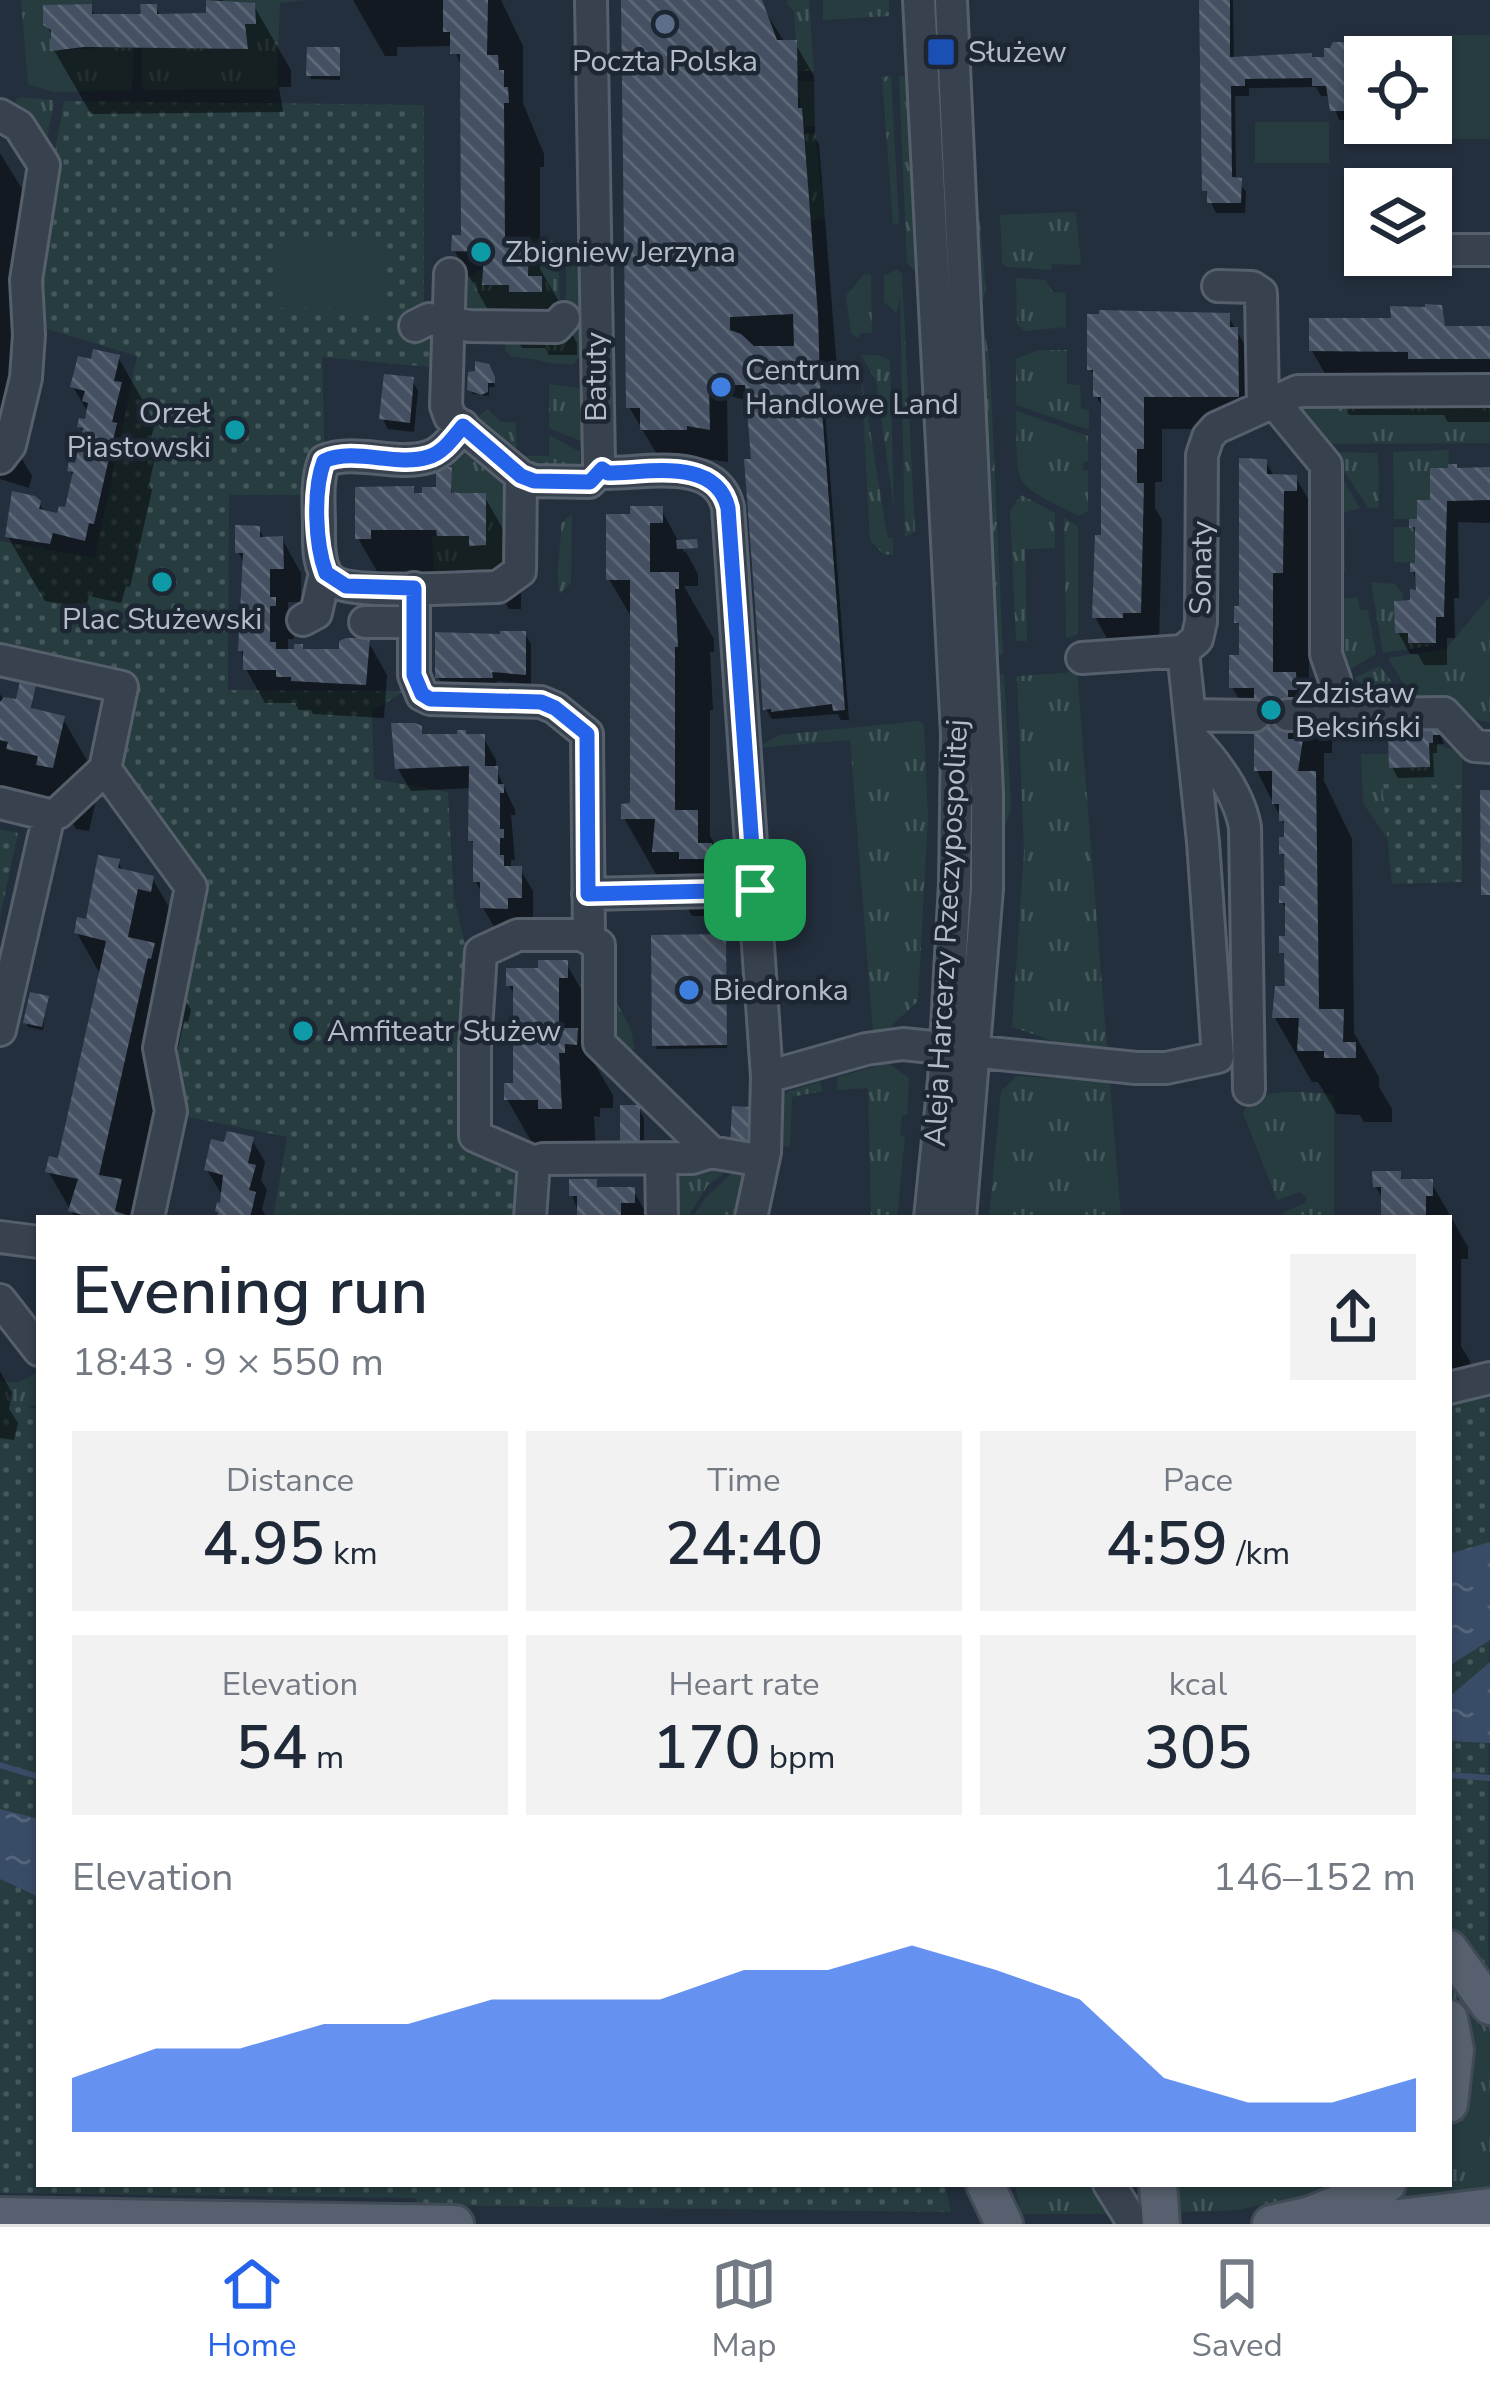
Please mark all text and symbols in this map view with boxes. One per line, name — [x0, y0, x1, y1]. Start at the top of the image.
marker: Poczta Polska — [652, 11, 678, 37]
place label: Służew — [968, 32, 1067, 73]
marker: Służew — [925, 36, 957, 68]
map controls — [1344, 36, 1452, 276]
button: locate — [1344, 36, 1452, 144]
place label: Poczta Polska — [572, 41, 758, 82]
button: layers — [1344, 168, 1452, 276]
place label: Zbigniew Jerzyna — [505, 232, 736, 273]
marker: Zbigniew Jerzyna — [468, 239, 494, 265]
street label: Batuty — [576, 332, 617, 422]
place label: Centrum Handlowe Land — [745, 350, 959, 425]
marker: Centrum Handlowe Land — [708, 374, 734, 400]
place label: Orzeł Piastowski — [67, 393, 211, 468]
marker: Orzeł Piastowski — [222, 417, 248, 443]
street label: Sonaty — [1180, 520, 1223, 615]
marker: Plac Służewski — [149, 569, 175, 595]
place label: Plac Służewski — [62, 599, 262, 640]
place label: Zdzisław Beksiński — [1295, 673, 1421, 748]
marker: Zdzisław Beksiński — [1258, 697, 1284, 723]
street label: Aleja Harcerzy Rzeczypospolitej — [915, 718, 978, 1148]
pin — [704, 839, 806, 941]
icon: arrive — [722, 857, 788, 923]
place label: Biedronka — [713, 970, 849, 1011]
marker: Biedronka — [676, 977, 702, 1003]
place label: Amfiteatr Służew — [327, 1011, 561, 1052]
marker: Amfiteatr Służew — [290, 1018, 316, 1044]
text: Evening run — [72, 1246, 428, 1336]
button: share — [1290, 1254, 1416, 1380]
text: 18:43 · 9 × 550 m — [72, 1336, 384, 1389]
text: Distance — [226, 1458, 354, 1503]
text: Time — [707, 1458, 781, 1503]
text: Pace — [1163, 1458, 1233, 1503]
text: 4.95 — [202, 1503, 325, 1585]
text: 24:40 — [665, 1503, 823, 1585]
text: 4:59 — [1106, 1503, 1228, 1585]
text: km — [325, 1531, 378, 1576]
text: /km — [1228, 1531, 1290, 1576]
text: Elevation — [222, 1662, 358, 1707]
text: Heart rate — [669, 1662, 819, 1707]
text: kcal — [1169, 1662, 1227, 1707]
text: 54 — [236, 1707, 308, 1789]
text: 170 — [652, 1707, 760, 1789]
text: 305 — [1144, 1707, 1252, 1789]
text: m — [308, 1735, 344, 1780]
text: bpm — [760, 1735, 836, 1780]
text: Elevation — [72, 1851, 233, 1904]
text: 146–152 m — [1213, 1851, 1416, 1904]
tab: Home — [207, 2251, 297, 2368]
tab: Map — [711, 2251, 777, 2368]
tab: Saved — [1192, 2251, 1283, 2368]

